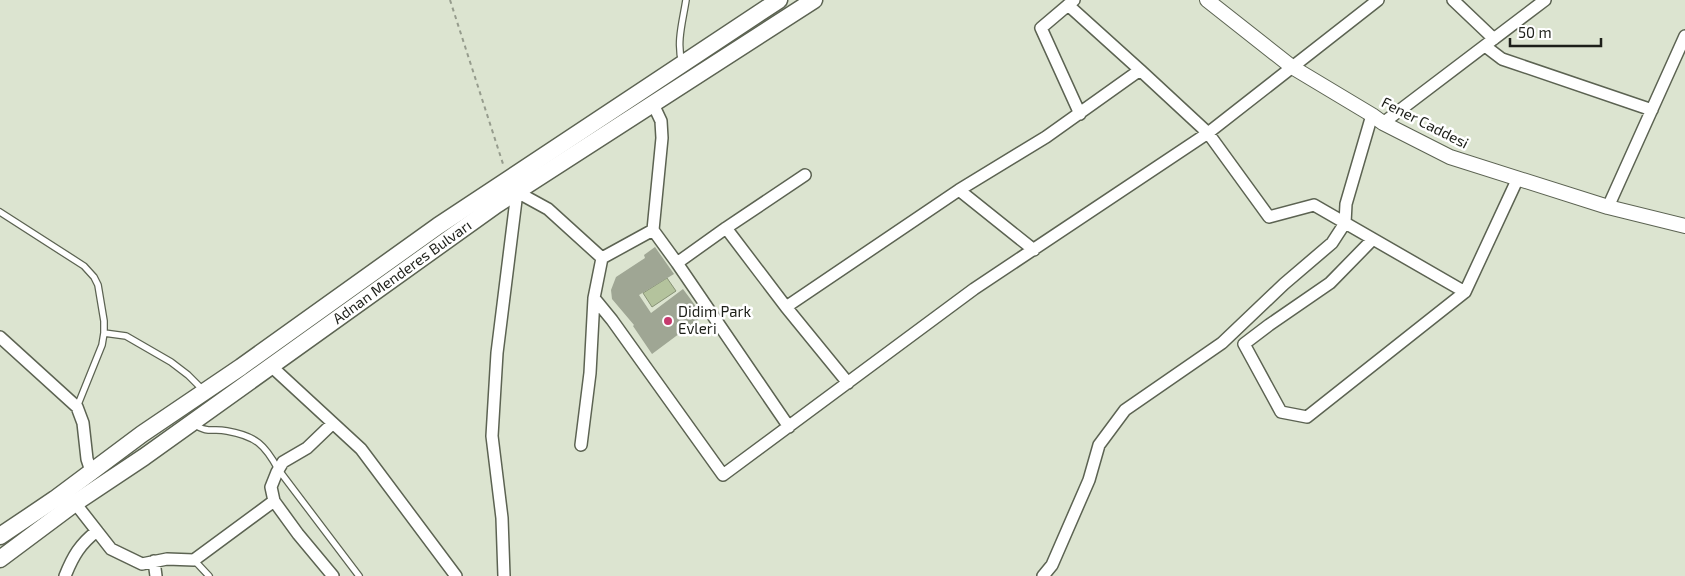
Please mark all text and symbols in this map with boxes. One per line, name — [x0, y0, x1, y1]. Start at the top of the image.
scale bar — [1510, 15, 1601, 47]
text: 50 m — [1518, 23, 1552, 41]
street label: Fener Caddesi — [1379, 93, 1472, 152]
street label: Adnan Menderes Bulvarı — [329, 216, 474, 327]
place label: Didim Park Evleri — [678, 302, 752, 337]
marker: Didim Park Evleri — [662, 315, 674, 327]

